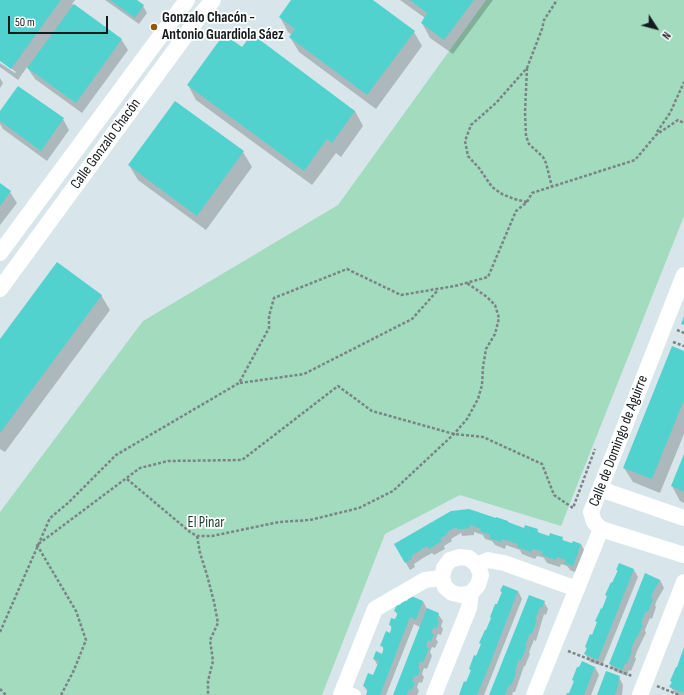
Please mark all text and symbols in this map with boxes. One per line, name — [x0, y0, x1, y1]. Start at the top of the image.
scale bar — [10, 8, 110, 34]
north arrow — [636, 8, 676, 48]
place label: Gonzalo Chacón - Antonio Guardiola Sáez — [162, 9, 284, 44]
text: 50 m — [15, 15, 35, 30]
marker: Gonzalo Chacón - Antonio Guardiola Sáez — [149, 22, 159, 32]
text: N — [659, 29, 673, 42]
street label: Calle Gonzalo Chacón — [67, 95, 145, 193]
street label: Calle de Domingo de Aguirre — [586, 373, 652, 509]
park label: El Pinar — [188, 514, 224, 532]

